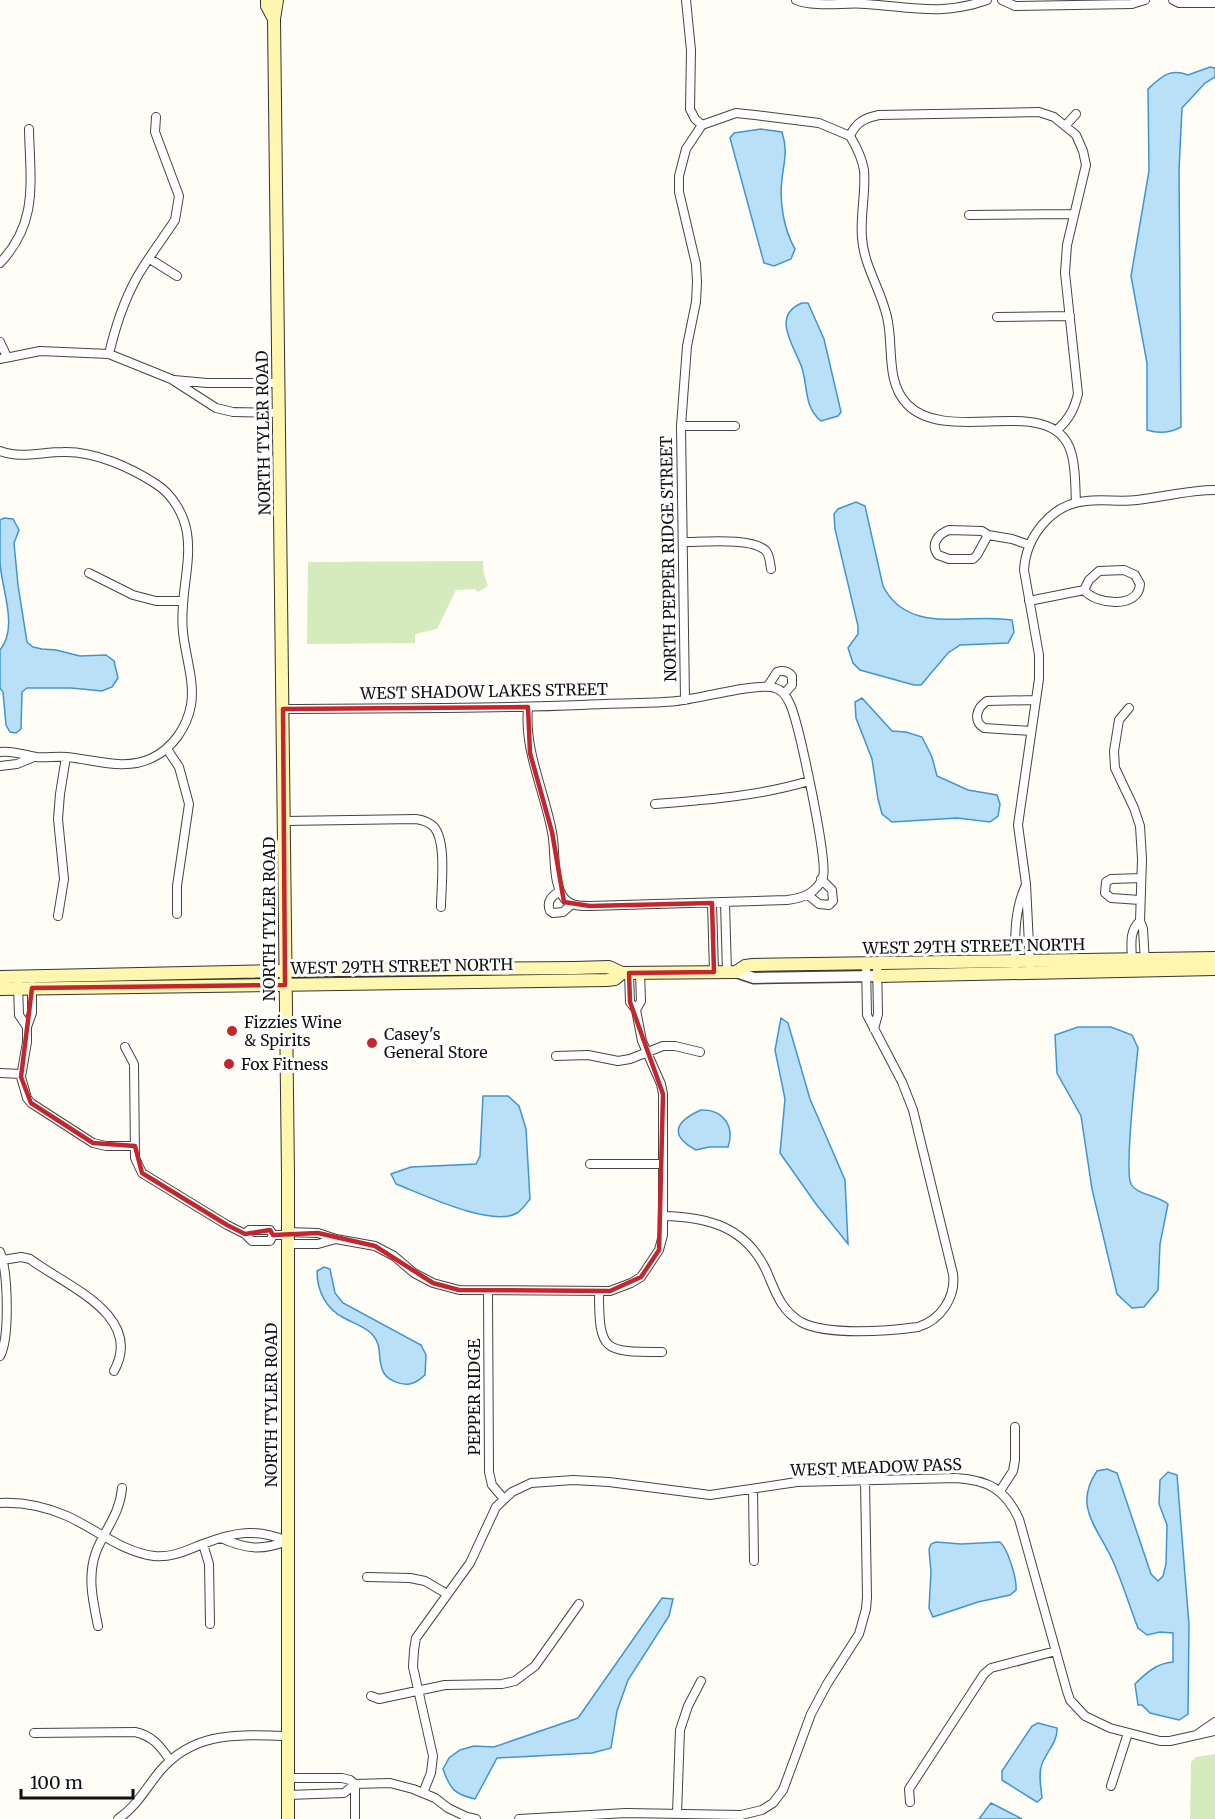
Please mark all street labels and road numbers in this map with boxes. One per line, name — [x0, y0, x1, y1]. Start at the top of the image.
street label: NORTH TYLER ROAD — [252, 350, 274, 516]
street label: NORTH PEPPER RIDGE STREET — [656, 436, 680, 682]
street label: WEST SHADOW LAKES STREET — [359, 679, 608, 703]
street label: NORTH TYLER ROAD — [259, 837, 279, 1001]
street label: WEST 29TH STREET NORTH — [861, 934, 1086, 958]
street label: WEST 29TH STREET NORTH — [289, 954, 514, 978]
street label: NORTH TYLER ROAD — [261, 1323, 281, 1487]
street label: PEPPER RIDGE — [464, 1338, 484, 1455]
street label: WEST MEADOW PASS — [789, 1454, 962, 1480]

